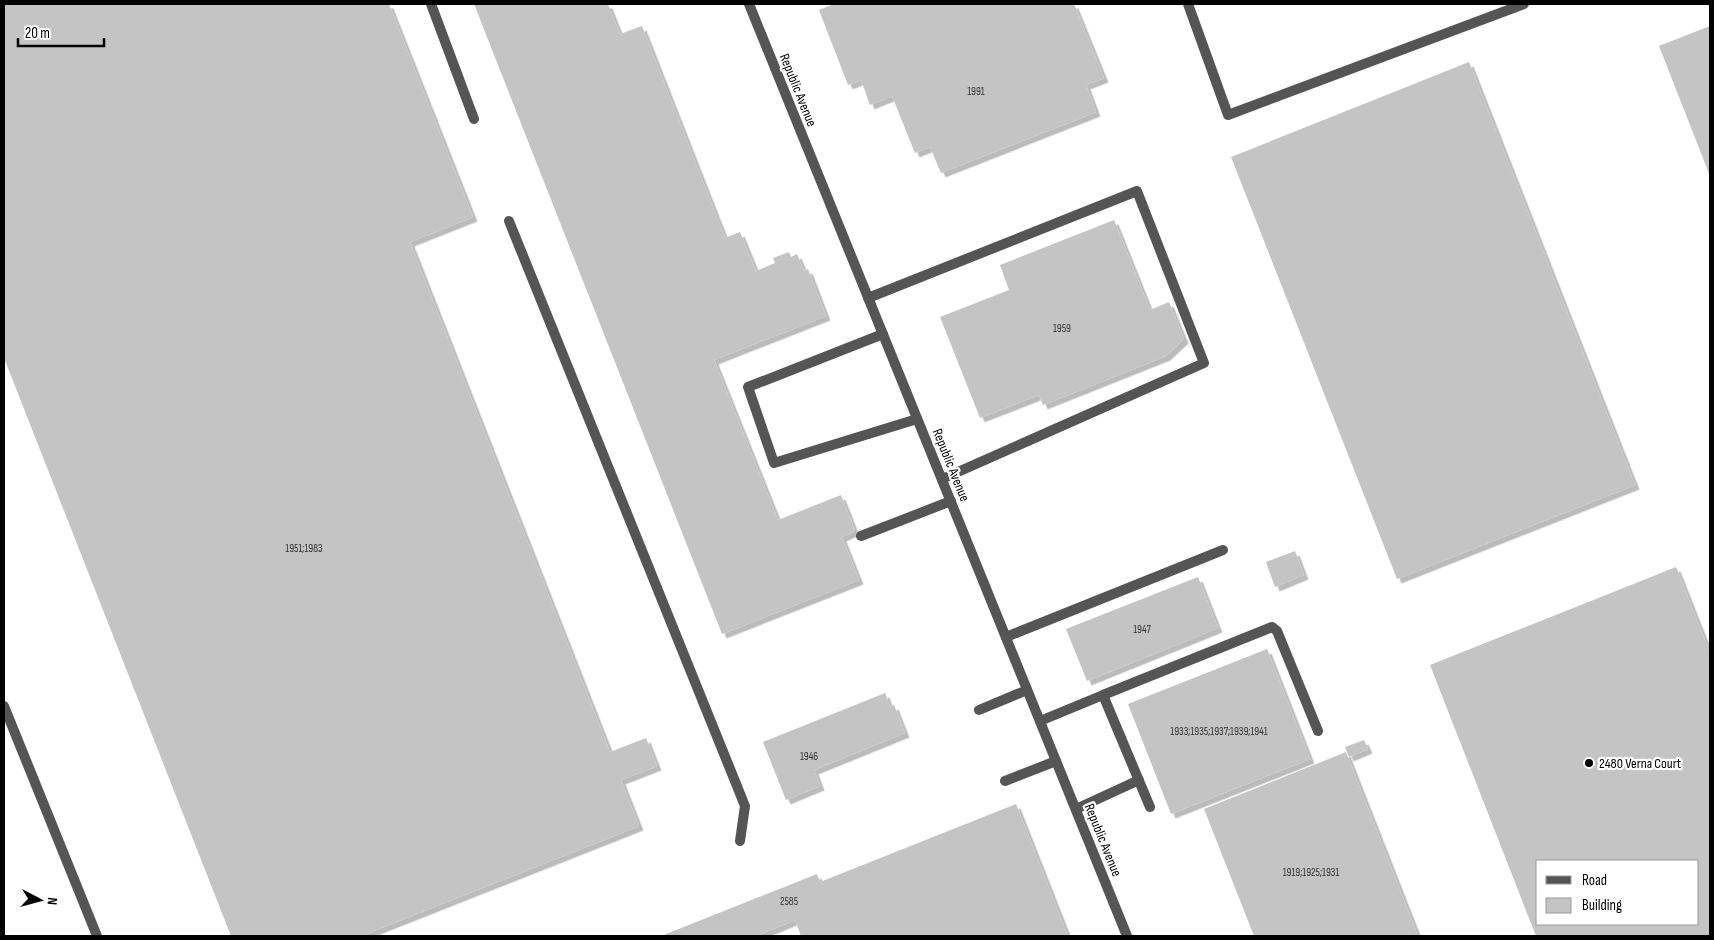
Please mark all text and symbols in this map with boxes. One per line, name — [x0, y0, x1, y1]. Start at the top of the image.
scale bar — [18, 15, 104, 47]
text: 20 m — [25, 24, 50, 43]
street label: Republic Avenue — [776, 51, 820, 129]
house number: 1991 — [967, 85, 985, 98]
house number: 1959 — [1053, 322, 1071, 335]
street label: Republic Avenue — [929, 426, 973, 504]
house number: 1951;1983 — [285, 542, 323, 555]
house number: 1947 — [1133, 623, 1151, 636]
house number: 1933;1935;1937;1939;1941 — [1170, 725, 1268, 738]
house number: 1946 — [800, 750, 818, 763]
place label: 2480 Verna Court — [1599, 755, 1681, 772]
marker: 2480 Verna Court — [1583, 757, 1595, 769]
street label: Republic Avenue — [1081, 801, 1125, 879]
legend — [1536, 860, 1699, 925]
house number: 1919;1925;1931 — [1283, 866, 1339, 879]
text: Road — [1582, 871, 1607, 890]
north arrow — [15, 875, 65, 925]
house number: 2585 — [780, 895, 798, 908]
text: Building — [1582, 896, 1622, 915]
text: N — [44, 897, 61, 906]

